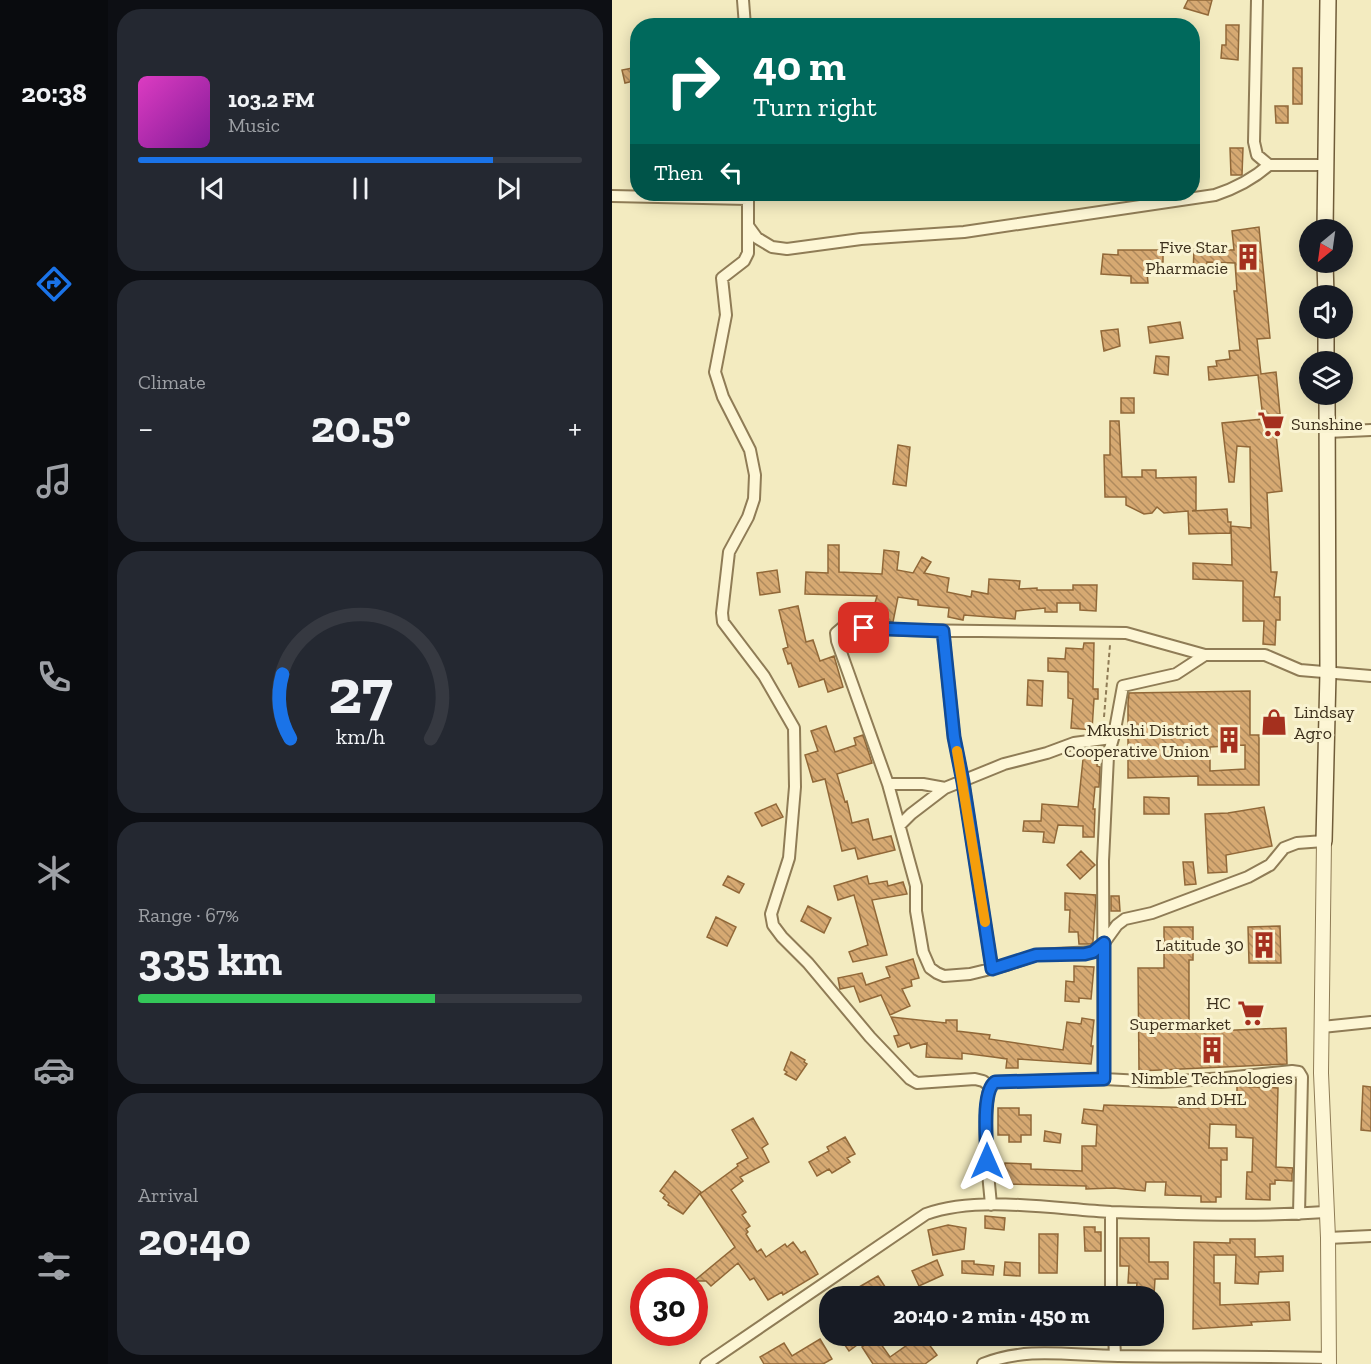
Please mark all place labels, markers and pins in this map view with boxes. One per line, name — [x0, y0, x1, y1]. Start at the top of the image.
place label: Five Star Pharmacie — [1145, 236, 1228, 279]
building icon: Five Star Pharmacie — [1233, 242, 1263, 272]
supermarket icon: Sunshine — [1256, 409, 1286, 439]
place label: Sunshine — [1291, 413, 1363, 435]
pin — [838, 602, 889, 653]
place label: Lindsay Agro — [1294, 701, 1355, 744]
shop icon: Lindsay Agro — [1259, 707, 1289, 737]
place label: Mkushi District Cooperative Union — [1064, 719, 1210, 762]
building icon: Mkushi District Cooperative Union — [1214, 725, 1244, 755]
building icon: Latitude 30 — [1249, 930, 1279, 960]
place label: Latitude 30 — [1155, 934, 1244, 956]
place label: HC Supermarket — [1130, 992, 1231, 1035]
supermarket icon: HC Supermarket — [1236, 998, 1266, 1028]
building icon: Nimble Technologies and DHL — [1197, 1035, 1227, 1065]
place label: Nimble Technologies and DHL — [1131, 1067, 1293, 1110]

